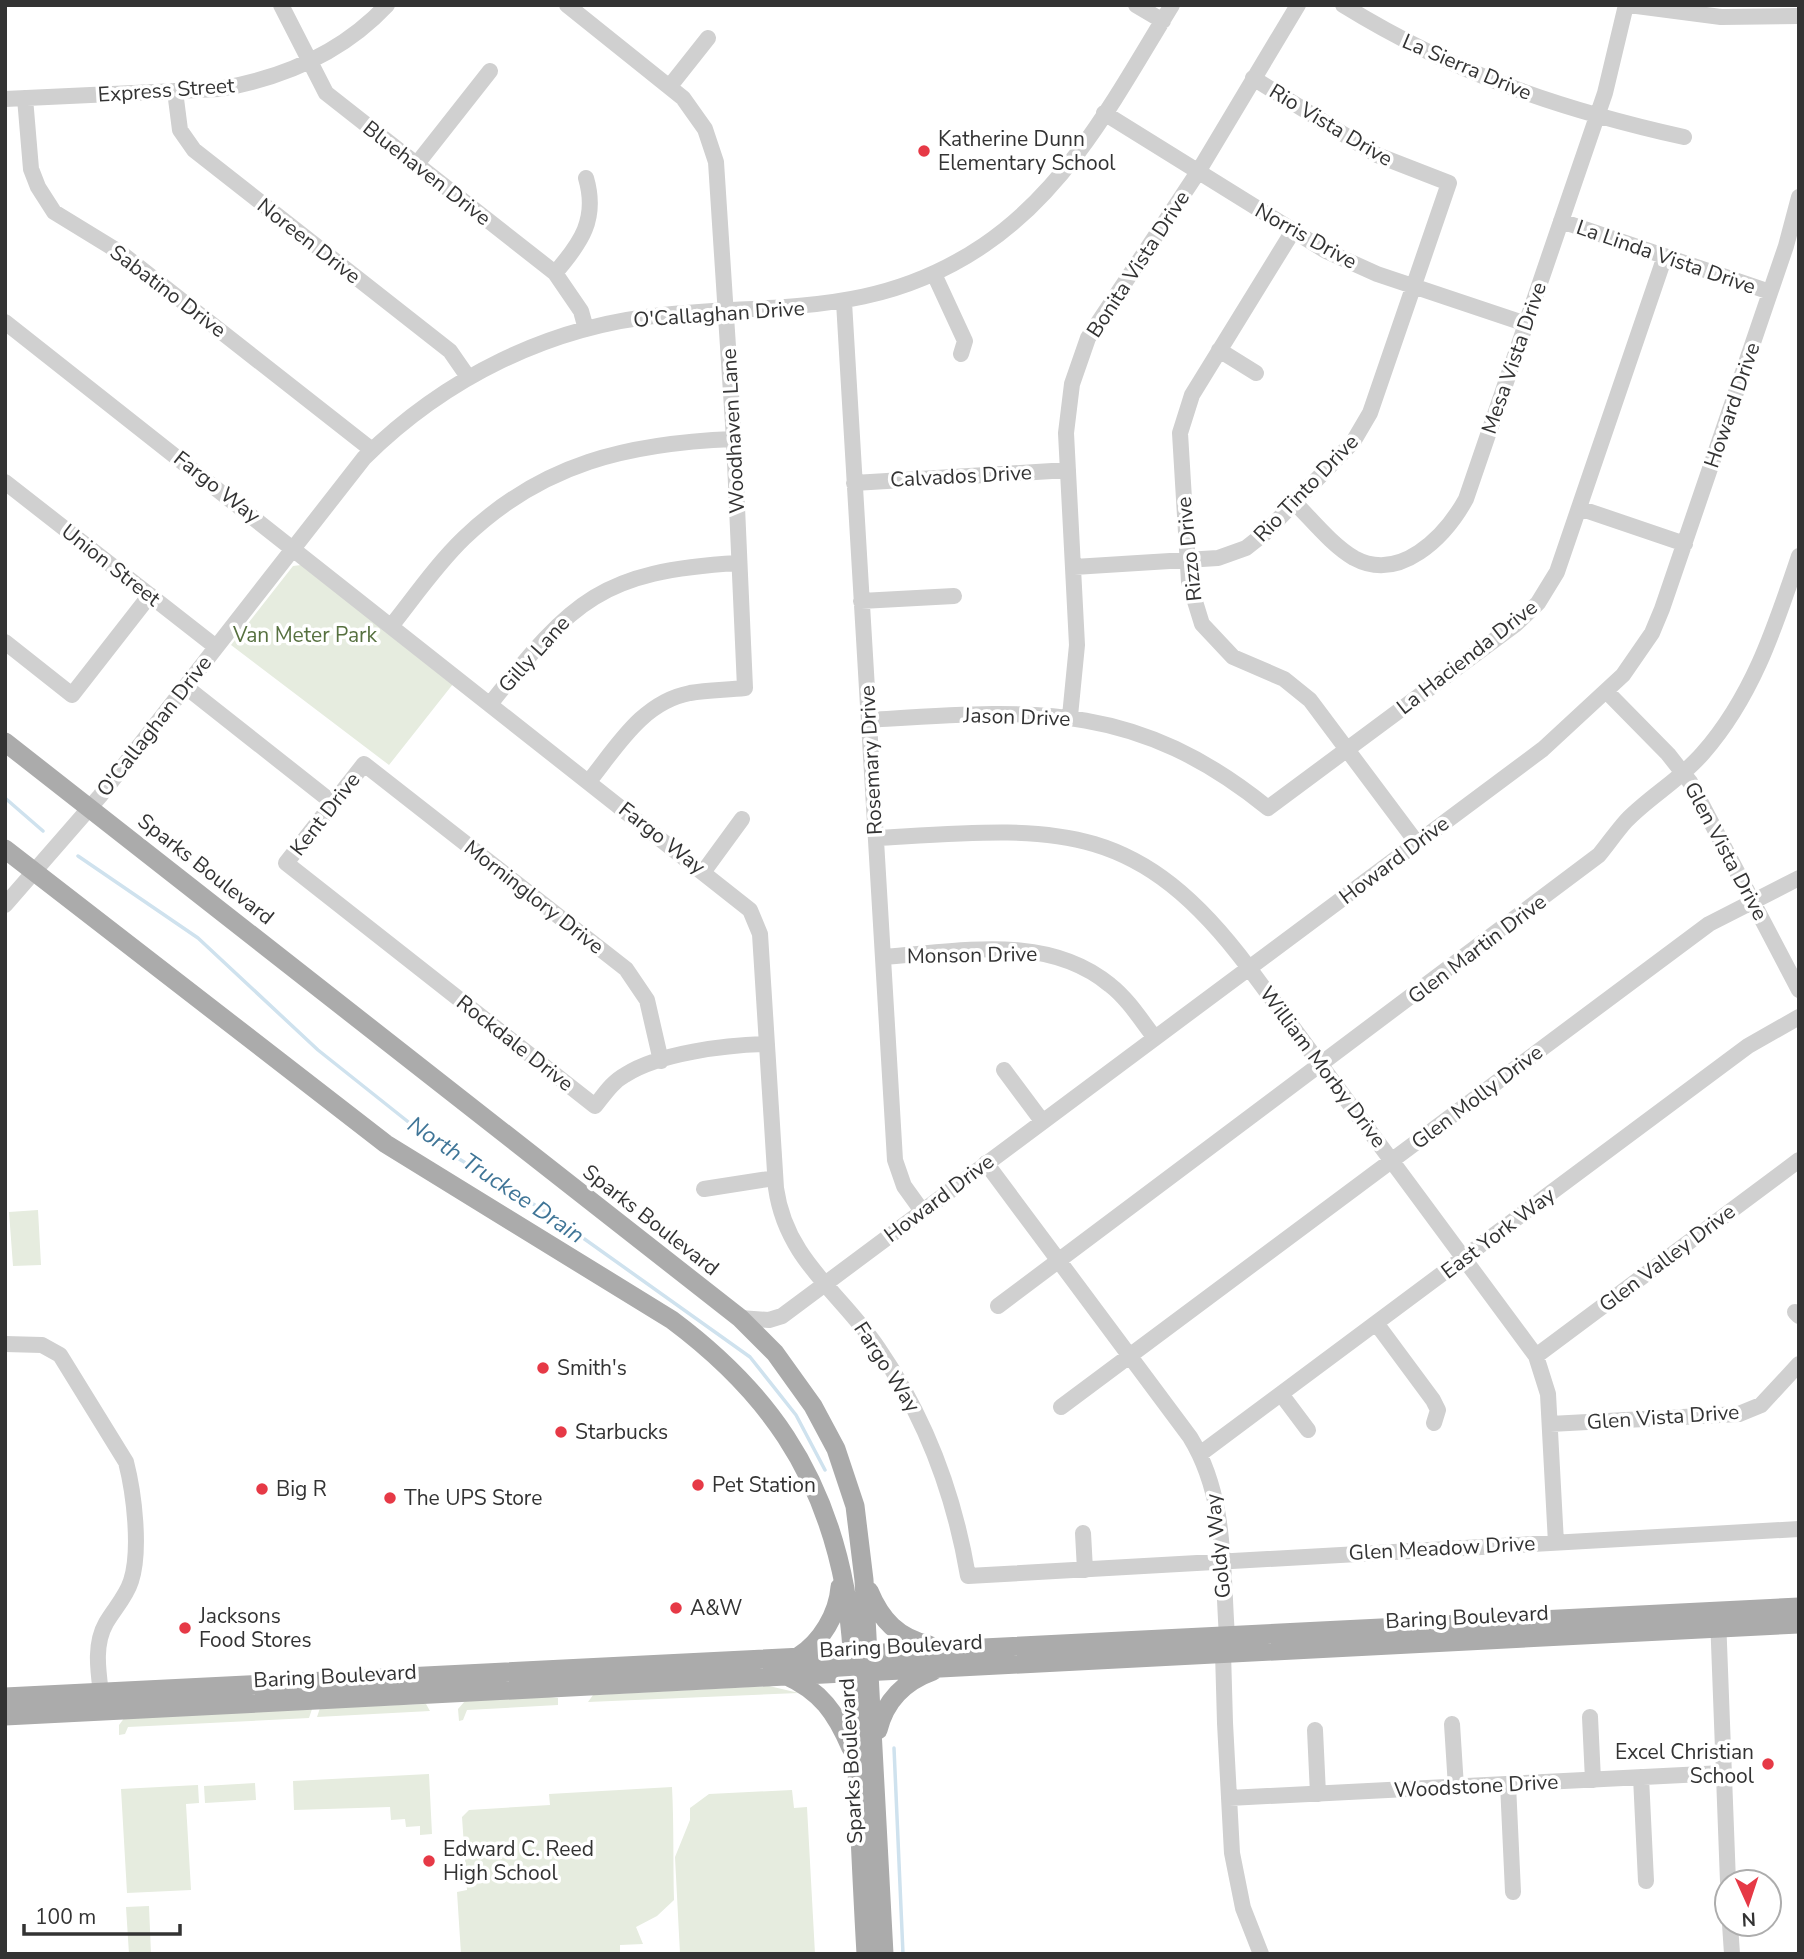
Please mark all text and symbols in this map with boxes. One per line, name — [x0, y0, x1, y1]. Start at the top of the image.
street label: La Sierra Drive — [1398, 27, 1536, 107]
street label: Express Street — [97, 71, 236, 109]
street label: Rio Vista Drive — [1264, 77, 1398, 173]
street label: Bluehaven Drive — [357, 114, 497, 232]
place label: Katherine Dunn Elementary School — [938, 125, 1116, 177]
marker: Katherine Dunn Elementary School — [916, 143, 932, 159]
street label: Bonita Vista Drive — [1080, 185, 1196, 343]
street label: Noreen Drive — [251, 192, 367, 290]
street label: Norris Drive — [1250, 196, 1362, 276]
street label: La Linda Vista Drive — [1573, 213, 1759, 301]
street label: Sabatino Drive — [104, 238, 232, 344]
street label: Mesa Vista Drive — [1475, 278, 1553, 438]
street label: O'Callaghan Drive — [632, 294, 806, 334]
street label: Howard Drive — [1697, 339, 1767, 471]
street label: Woodhaven Lane — [715, 348, 751, 514]
street label: Rio Tinto Drive — [1247, 428, 1365, 548]
street label: Fargo Way — [168, 444, 266, 530]
street label: Calvados Drive — [889, 458, 1033, 494]
street label: Rizzo Drive — [1170, 495, 1208, 603]
street label: Union Street — [56, 518, 167, 613]
street label: La Hacienda Drive — [1391, 593, 1543, 721]
street label: Gilly Lane — [492, 610, 576, 698]
park label: Van Meter Park — [232, 621, 378, 649]
street label: O'Callaghan Drive — [90, 650, 218, 802]
street label: Rosemary Drive — [853, 684, 889, 836]
street label: Jason Drive — [962, 701, 1071, 733]
street label: Kent Drive — [284, 767, 366, 861]
street label: Glen Vista Drive — [1678, 777, 1774, 925]
street label: Fargo Way — [613, 795, 711, 881]
street label: Sparks Boulevard — [132, 807, 280, 931]
street label: Howard Drive — [1333, 809, 1455, 911]
street label: Morninglory Drive — [458, 834, 610, 960]
street label: Glen Martin Drive — [1402, 888, 1552, 1010]
street label: Monson Drive — [907, 940, 1037, 970]
street label: William Morby Drive — [1253, 981, 1393, 1153]
street label: Rockdale Drive — [451, 988, 579, 1098]
street label: Glen Molly Drive — [1406, 1038, 1548, 1156]
water label: North Truckee Drain — [402, 1109, 590, 1251]
street label: Howard Drive — [878, 1147, 1000, 1249]
street label: Sparks Boulevard — [577, 1158, 725, 1282]
street label: East York Way — [1435, 1181, 1561, 1285]
street label: Glen Valley Drive — [1593, 1198, 1741, 1318]
street label: Fargo Way — [847, 1316, 927, 1418]
place label: Smith's — [557, 1354, 627, 1382]
marker: Smith's — [535, 1360, 551, 1376]
street label: Glen Vista Drive — [1586, 1398, 1740, 1436]
place label: Starbucks — [575, 1418, 668, 1446]
marker: Starbucks — [553, 1424, 569, 1440]
place label: Pet Station — [712, 1471, 816, 1499]
place label: Big R — [276, 1475, 327, 1503]
marker: Pet Station — [690, 1477, 706, 1493]
marker: Big R — [254, 1481, 270, 1497]
place label: The UPS Store — [404, 1484, 542, 1512]
marker: The UPS Store — [382, 1490, 398, 1506]
street label: Goldy Way — [1199, 1492, 1237, 1600]
street label: Glen Meadow Drive — [1348, 1529, 1536, 1567]
place label: A&W — [690, 1594, 742, 1622]
street label: Baring Boulevard — [1385, 1599, 1549, 1635]
marker: A&W — [668, 1600, 684, 1616]
place label: Jacksons Food Stores — [198, 1602, 312, 1654]
marker: Jacksons Food Stores — [177, 1620, 193, 1636]
street label: Baring Boulevard — [819, 1628, 983, 1664]
street label: Baring Boulevard — [253, 1658, 417, 1694]
street label: Sparks Boulevard — [833, 1677, 869, 1845]
place label: Excel Christian School — [1615, 1738, 1755, 1790]
marker: Excel Christian School — [1760, 1756, 1776, 1772]
street label: Woodstone Drive — [1393, 1768, 1559, 1804]
place label: Edward C. Reed High School — [443, 1835, 594, 1887]
marker: Edward C. Reed High School — [421, 1853, 437, 1869]
north arrow — [1713, 1868, 1783, 1938]
scale bar — [24, 1892, 180, 1936]
text: 100 m — [35, 1903, 96, 1931]
text: N — [1741, 1906, 1757, 1932]

